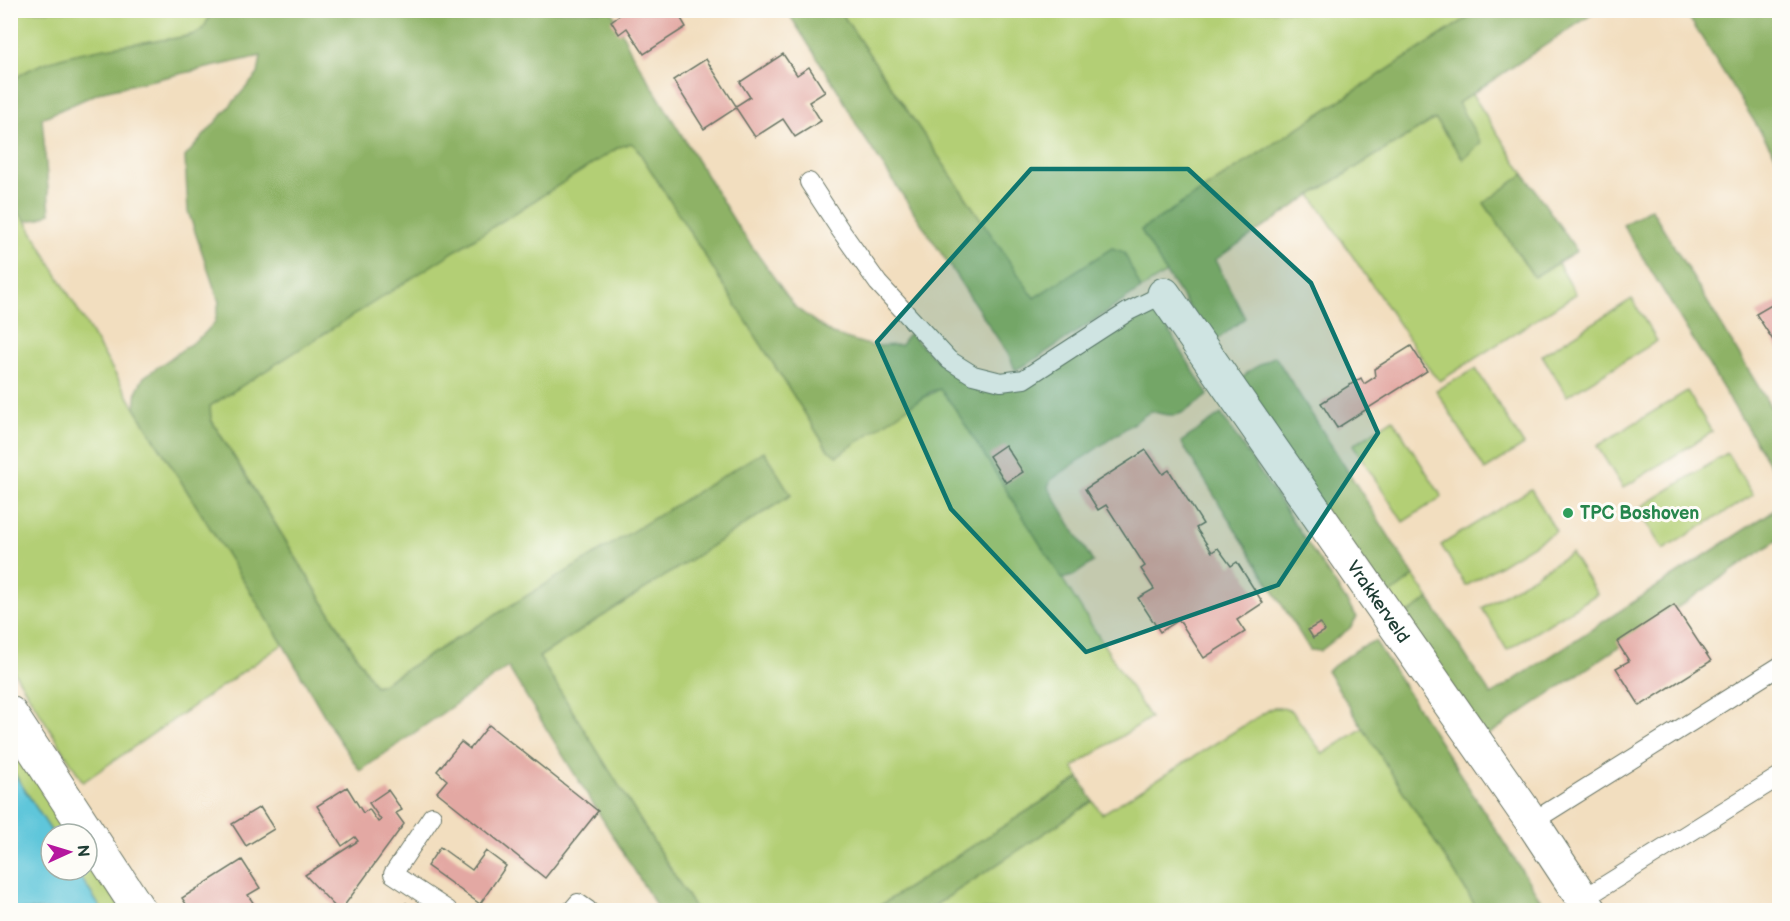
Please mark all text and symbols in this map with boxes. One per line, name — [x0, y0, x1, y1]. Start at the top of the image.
place label: TPC Boshoven — [1580, 503, 1699, 524]
marker: TPC Boshoven — [1561, 506, 1575, 520]
street label: Vrakkerveld — [1343, 557, 1414, 647]
north arrow — [39, 822, 99, 882]
text: N — [73, 844, 92, 858]

